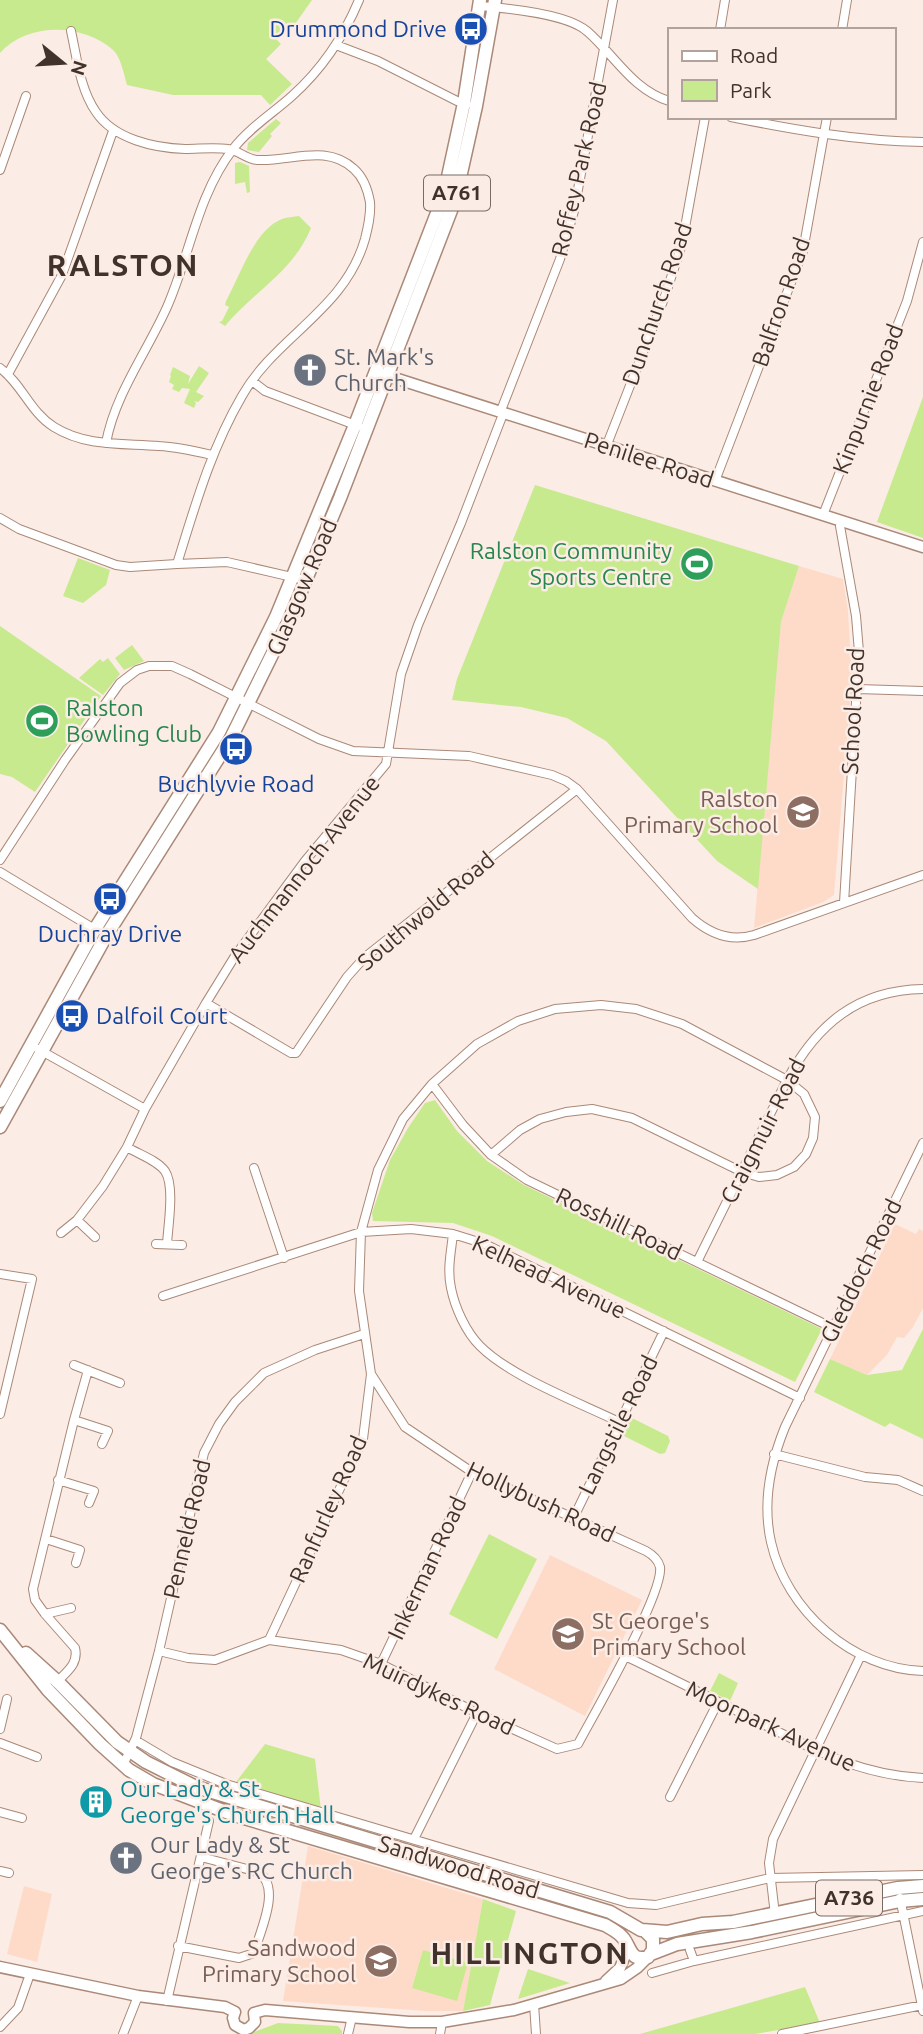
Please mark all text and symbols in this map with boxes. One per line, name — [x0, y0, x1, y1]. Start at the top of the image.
bus stop icon: Drummond Drive — [452, 10, 490, 48]
place label: Drummond Drive — [270, 16, 447, 41]
north arrow — [28, 28, 98, 98]
legend — [668, 28, 895, 119]
text: Road — [730, 43, 778, 67]
text: N — [67, 58, 92, 78]
text: Park — [730, 78, 772, 102]
street label: Roffey Park Road — [546, 79, 611, 259]
road number: A761 — [424, 176, 490, 210]
street label: Dunchurch Road — [617, 219, 696, 388]
street label: Balfron Road — [747, 234, 814, 370]
district label: RALSTON — [47, 248, 199, 282]
street label: Kinpurnie Road — [828, 320, 908, 477]
place label: St. Mark's Church — [334, 344, 434, 395]
church icon: St. Mark's Church — [291, 351, 329, 389]
street label: Penilee Road — [581, 427, 717, 492]
street label: Glasgow Road — [262, 515, 342, 659]
place label: Ralston Community Sports Centre — [470, 538, 672, 589]
sports icon: Ralston Community Sports Centre — [678, 545, 716, 583]
street label: School Road — [837, 647, 868, 775]
place label: Ralston Bowling Club — [66, 695, 202, 746]
sports icon: Ralston Bowling Club — [23, 702, 61, 740]
bus stop icon: Buchlyvie Road — [217, 730, 255, 768]
street label: Auchmannoch Avenue — [223, 770, 384, 967]
place label: Buchlyvie Road — [158, 771, 314, 796]
place label: Ralston Primary School — [624, 786, 778, 837]
school or university icon: Ralston Primary School — [784, 793, 822, 831]
street label: Southwold Road — [353, 846, 499, 975]
bus stop icon: Duchray Drive — [91, 880, 129, 918]
place label: Duchray Drive — [38, 921, 182, 946]
bus stop icon: Dalfoil Court — [53, 997, 91, 1035]
place label: Dalfoil Court — [96, 1003, 228, 1028]
street label: Craigmuir Road — [715, 1054, 810, 1207]
street label: Rosshill Road — [552, 1182, 686, 1265]
street label: Gleddoch Road — [815, 1195, 906, 1347]
street label: Kelhead Avenue — [469, 1230, 630, 1323]
street label: Langstile Road — [573, 1351, 662, 1498]
street label: Ranfurley Road — [284, 1432, 371, 1586]
street label: Hollybush Road — [463, 1456, 619, 1547]
street label: Penneld Road — [158, 1457, 215, 1601]
street label: Inkerman Road — [383, 1492, 471, 1643]
place label: St George's Primary School — [592, 1608, 746, 1659]
school or university icon: St George's Primary School — [549, 1615, 587, 1653]
street label: Muirdykes Road — [360, 1648, 519, 1740]
street label: Moorpark Avenue — [683, 1675, 860, 1776]
place label: Our Lady & St George's Church Hall — [120, 1776, 335, 1827]
building icon: Our Lady & St George's Church Hall — [77, 1783, 115, 1821]
street label: Sandwood Road — [376, 1830, 543, 1903]
place label: Our Lady & St George's RC Church — [150, 1832, 353, 1883]
church icon: Our Lady & St George's RC Church — [107, 1839, 145, 1877]
road number: A736 — [816, 1881, 882, 1916]
place label: Sandwood Primary School — [202, 1935, 356, 1986]
district label: HILLINGTON — [430, 1936, 630, 1970]
school or university icon: Sandwood Primary School — [362, 1942, 400, 1980]

